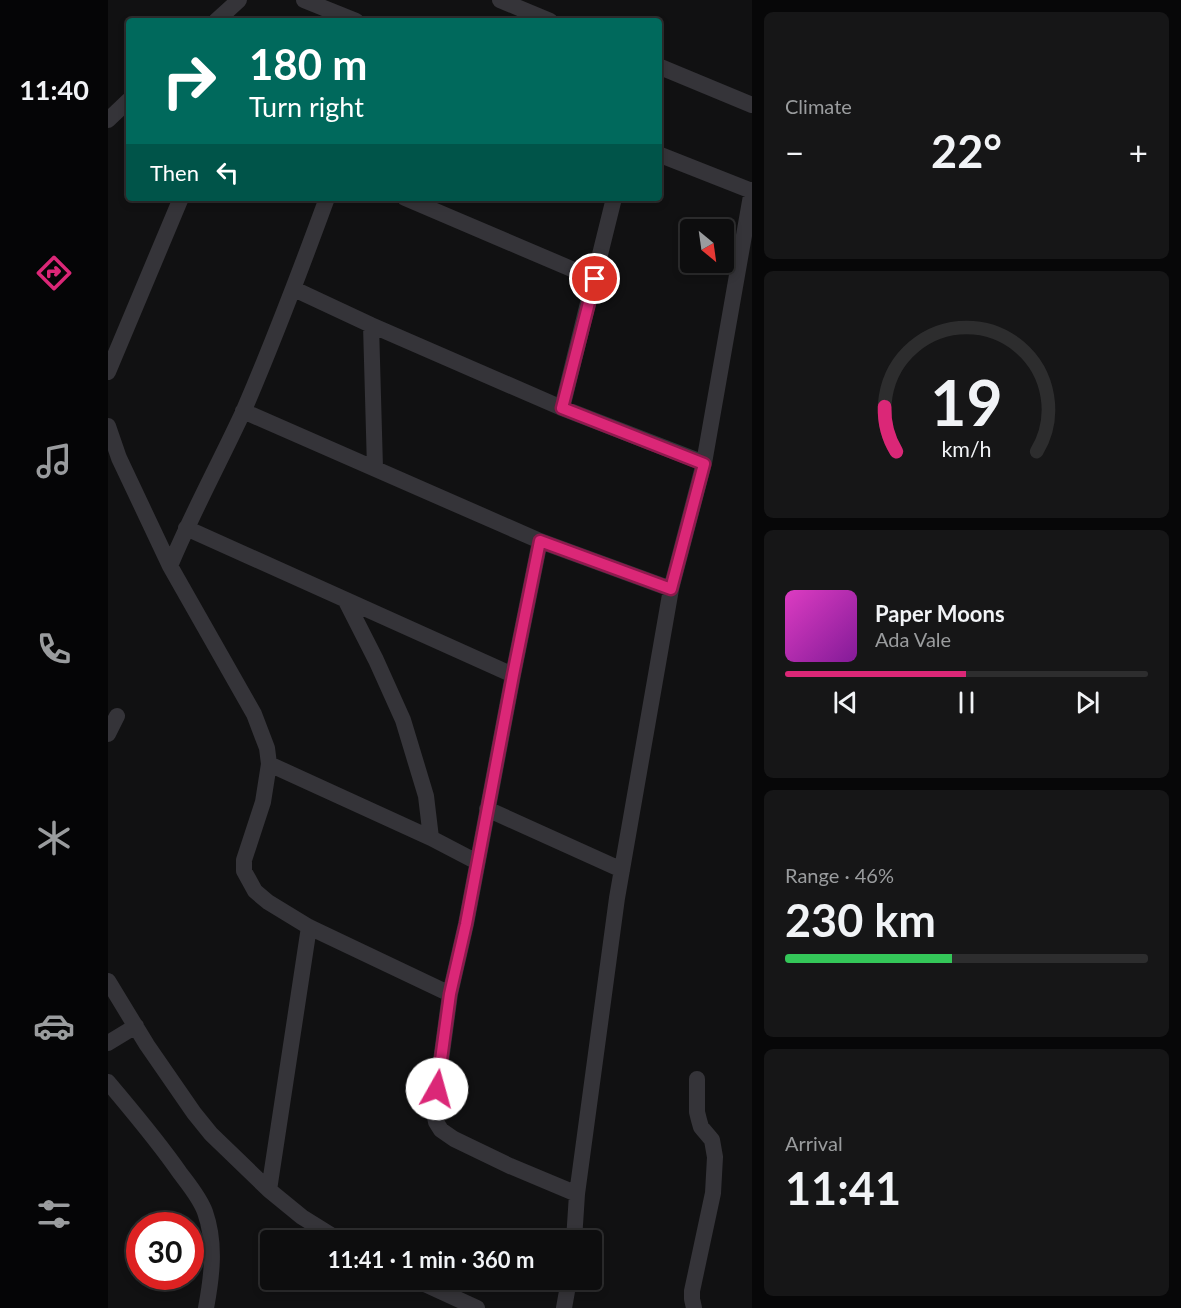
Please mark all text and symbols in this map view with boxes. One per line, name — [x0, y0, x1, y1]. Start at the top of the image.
text: 180 m — [249, 39, 367, 89]
icon: right — [150, 42, 228, 120]
text: 11:40 — [19, 73, 89, 106]
text: Turn right — [249, 90, 364, 123]
text: Climate — [785, 94, 852, 118]
text: 22° — [931, 124, 1002, 178]
text: − — [785, 132, 804, 172]
text: + — [1129, 132, 1148, 172]
icon: left — [211, 156, 244, 189]
text: Then — [150, 159, 199, 186]
north arrow — [680, 219, 734, 273]
map controls — [680, 219, 734, 273]
icon: directions — [33, 252, 75, 294]
pin — [569, 253, 620, 304]
icon: arrive — [578, 262, 611, 295]
text: 19 — [930, 364, 1003, 439]
text: km/h — [941, 436, 992, 462]
icon: music — [33, 440, 75, 482]
text: Paper Moons — [875, 600, 1005, 627]
text: Ada Vale — [875, 627, 951, 651]
icon: phone — [33, 628, 75, 670]
icon: previous — [829, 686, 862, 719]
icon: pause — [950, 686, 983, 719]
icon: next — [1071, 686, 1104, 719]
icon: climate — [33, 817, 75, 859]
text: Range · 46% — [785, 863, 894, 887]
text: 230 km — [785, 893, 936, 947]
icon: car — [33, 1005, 75, 1047]
position arrow — [405, 1057, 469, 1121]
text: Arrival — [785, 1131, 843, 1155]
text: 11:41 — [785, 1161, 901, 1215]
icon: filters — [33, 1193, 75, 1235]
speed limit sign: 30 — [126, 1212, 204, 1290]
text: 11:41 · 1 min · 360 m — [328, 1246, 534, 1273]

